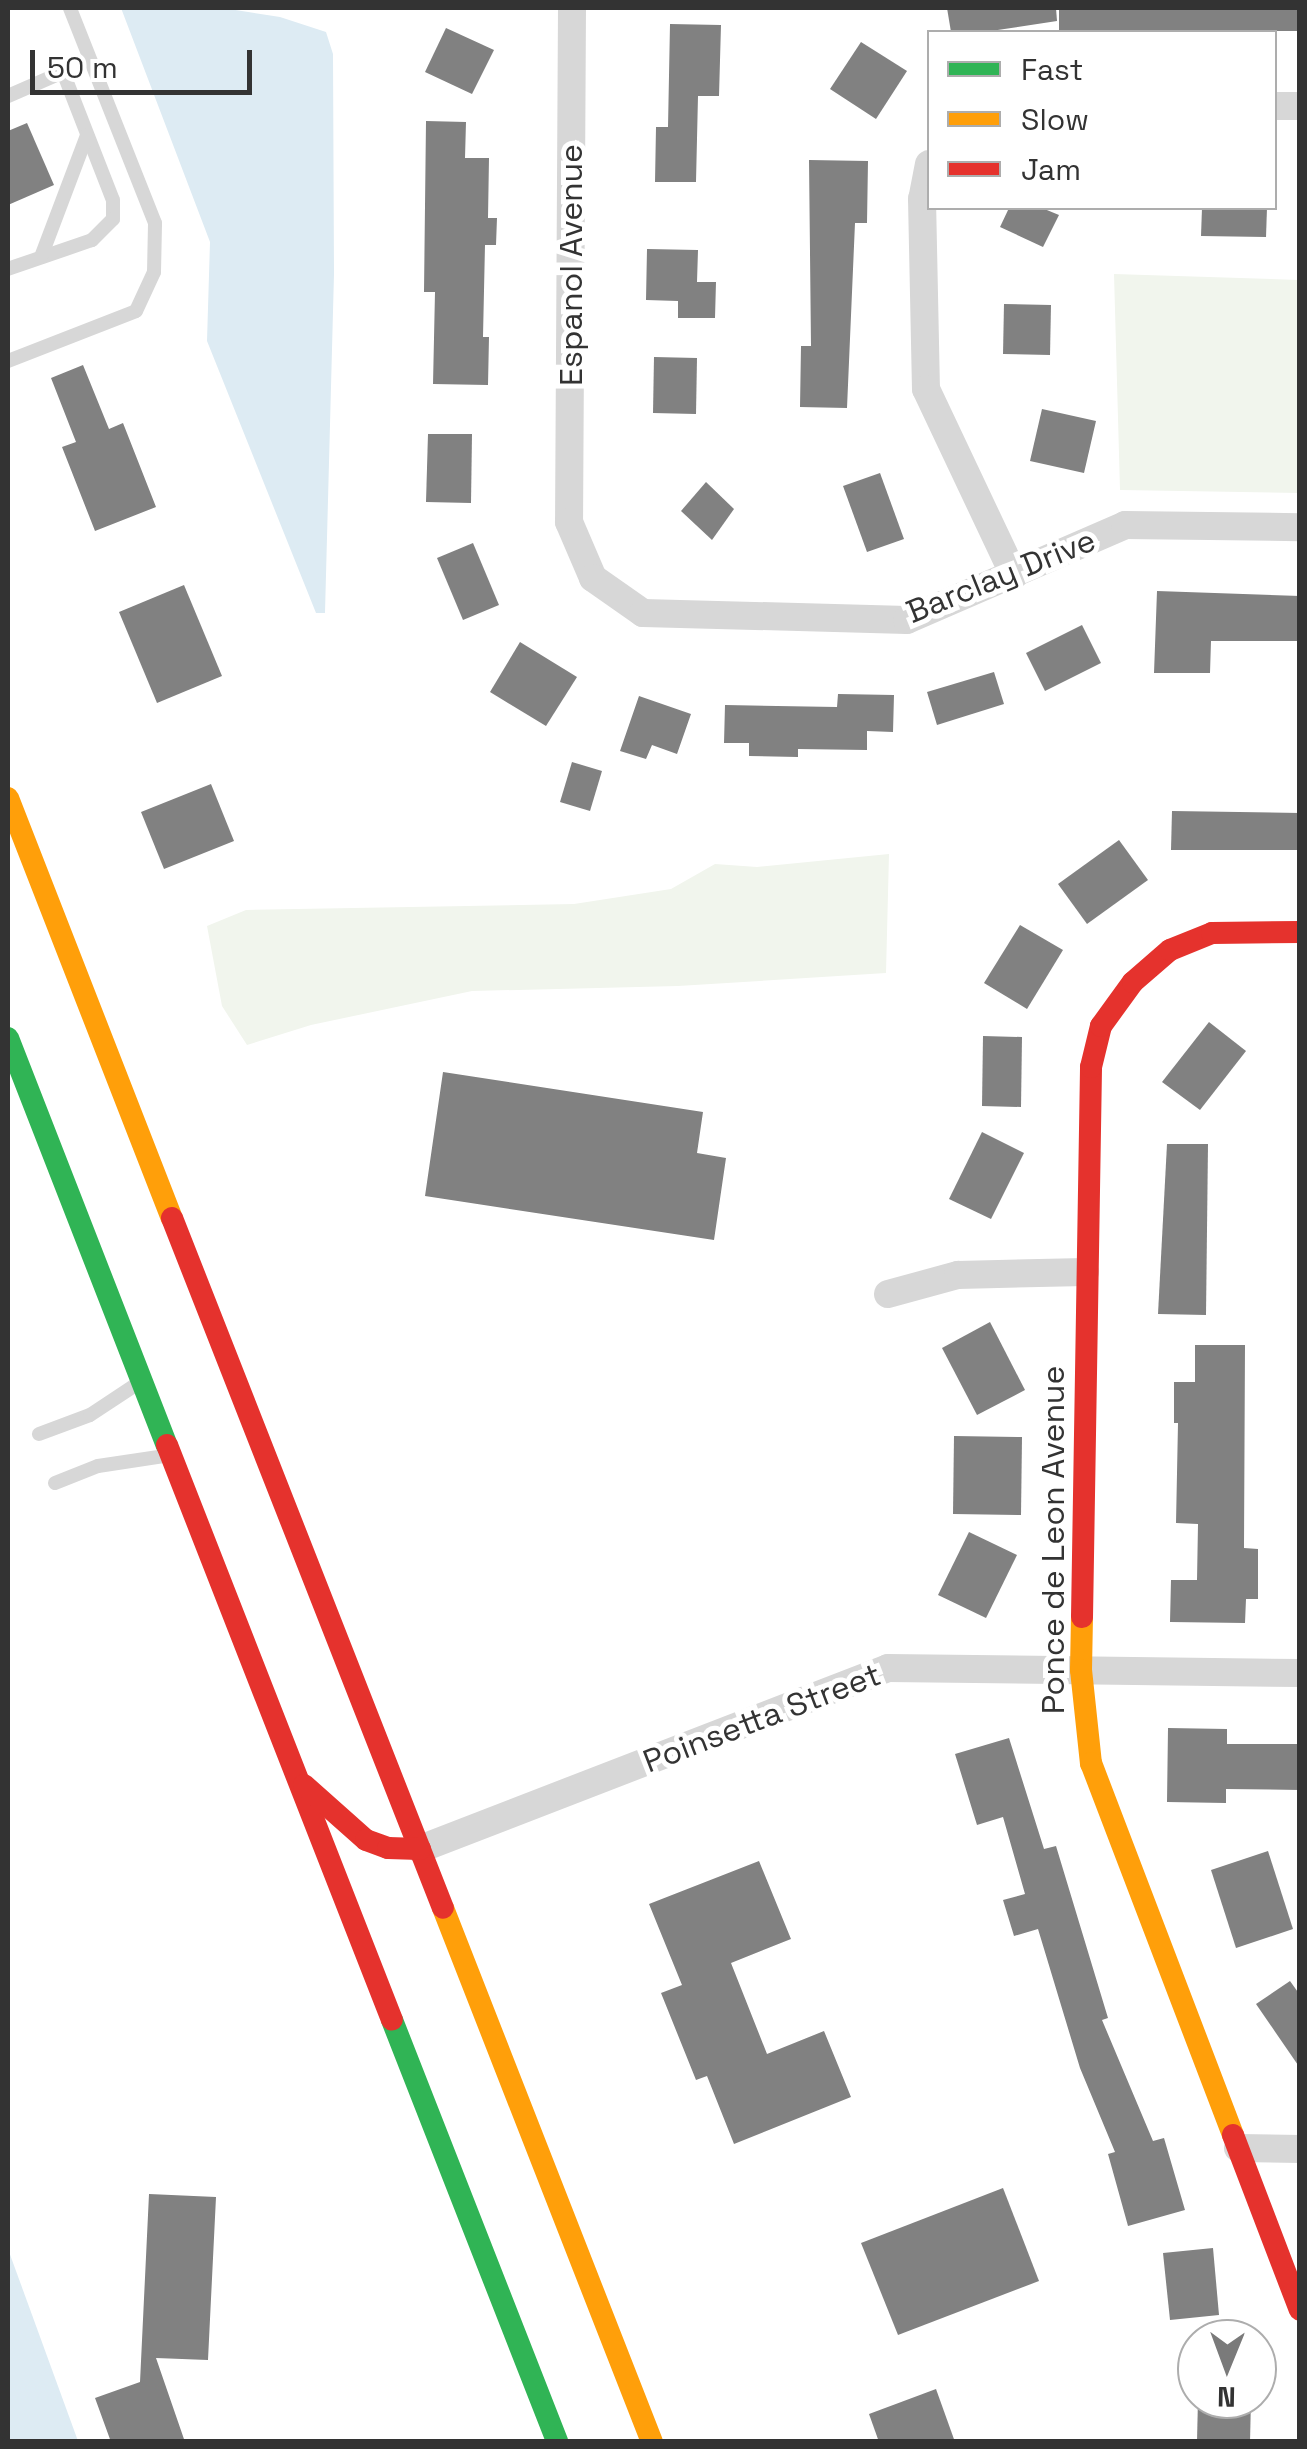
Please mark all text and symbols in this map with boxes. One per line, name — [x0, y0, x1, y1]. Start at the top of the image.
scale bar — [35, 30, 258, 92]
legend — [927, 30, 1277, 210]
text: 50 m — [47, 48, 118, 87]
text: Fast — [1021, 50, 1083, 89]
text: Slow — [1021, 100, 1089, 139]
street label: Espanol Avenue — [552, 144, 590, 386]
text: Jam — [1021, 150, 1081, 189]
street label: Barclay Drive — [901, 521, 1101, 631]
street label: Ponce de Leon Avenue — [1034, 1365, 1072, 1715]
street label: Poinsetta Street — [638, 1655, 886, 1781]
north arrow — [1177, 2319, 1277, 2419]
text: N — [1217, 2379, 1236, 2415]

